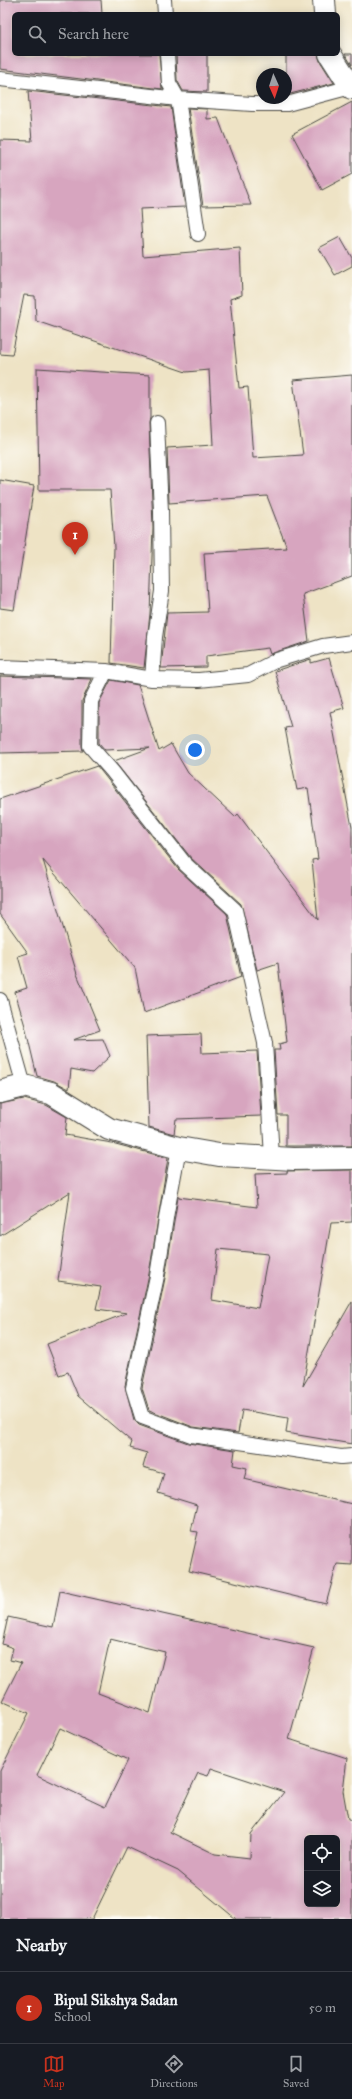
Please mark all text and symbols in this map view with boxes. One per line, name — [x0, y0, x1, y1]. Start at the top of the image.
search box — [12, 12, 340, 56]
icon: search — [26, 23, 48, 45]
text: Search here — [58, 25, 129, 43]
north arrow — [256, 68, 292, 104]
pin: 1 — [62, 522, 88, 555]
your location — [185, 740, 205, 760]
map controls — [304, 1835, 340, 1907]
button: locate — [304, 1835, 340, 1871]
button: layers — [304, 1871, 340, 1907]
text: Nearby — [16, 1935, 67, 1956]
text: Bipul Sikshya Sadan — [54, 1991, 178, 2009]
text: 1 — [26, 2000, 32, 2016]
text: 50 m — [309, 2000, 336, 2016]
text: School — [54, 2009, 91, 2025]
tab: Map — [43, 2053, 65, 2090]
tab: Directions — [150, 2053, 198, 2090]
tab: Saved — [283, 2053, 309, 2090]

